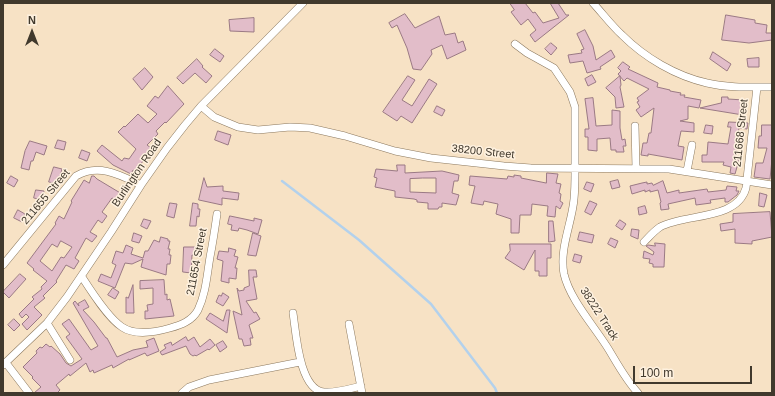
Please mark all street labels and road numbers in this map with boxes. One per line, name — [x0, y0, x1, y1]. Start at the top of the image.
street label: 211668 Street — [731, 98, 751, 168]
street label: Burlington Road — [109, 137, 165, 209]
street label: 38200 Street — [451, 142, 515, 162]
street label: 211655 Street — [19, 167, 73, 227]
street label: 211654 Street — [184, 227, 210, 297]
street label: 38222 Track — [577, 285, 621, 343]

